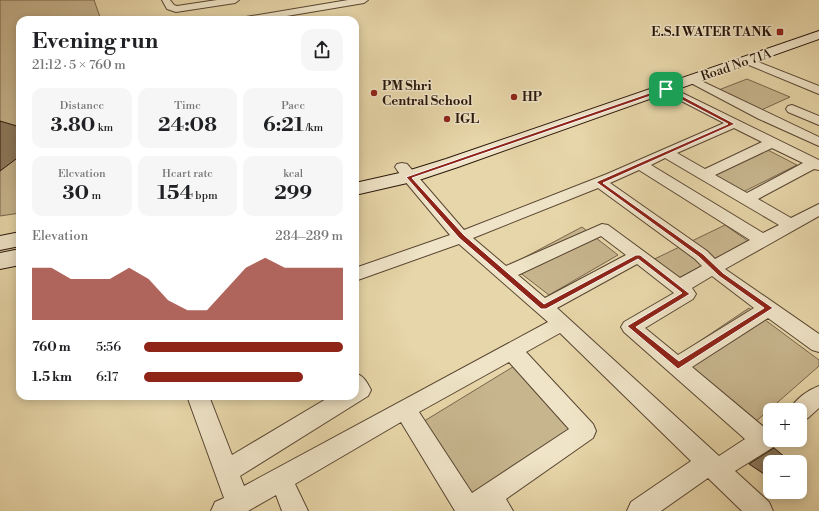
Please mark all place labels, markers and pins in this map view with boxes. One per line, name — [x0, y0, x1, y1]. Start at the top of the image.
place label: E.S.I WATER TANK — [651, 24, 772, 40]
marker: E.S.I WATER TANK — [775, 27, 785, 37]
pin — [649, 72, 683, 106]
place label: PM Shri Central School — [382, 78, 473, 109]
marker: PM Shri Central School — [369, 88, 379, 98]
place label: HP — [522, 89, 543, 105]
marker: HP — [509, 92, 519, 102]
place label: IGL — [455, 111, 479, 127]
marker: IGL — [442, 114, 452, 124]

